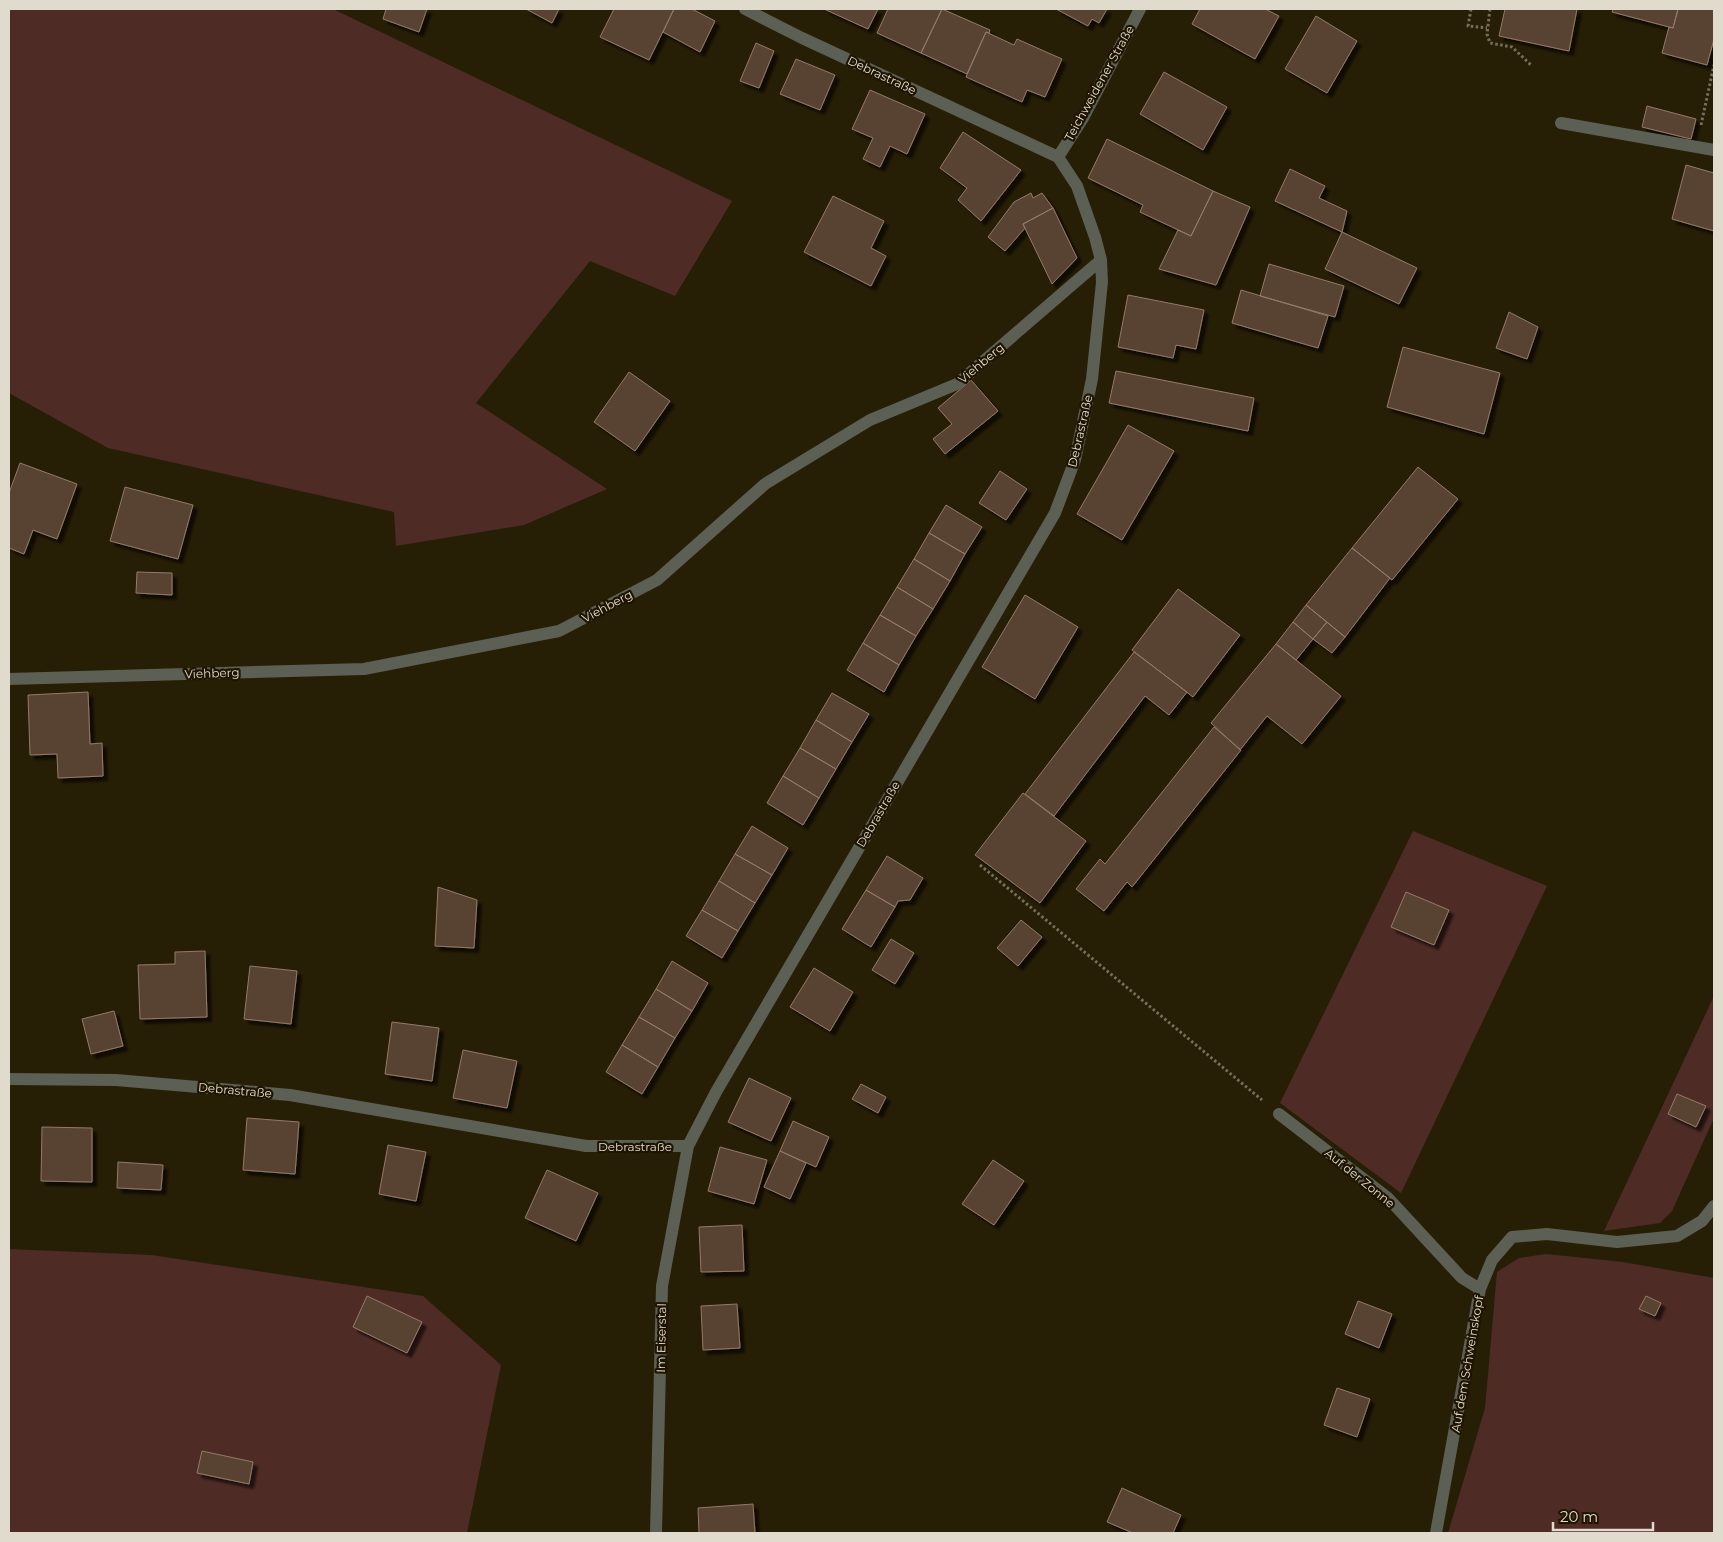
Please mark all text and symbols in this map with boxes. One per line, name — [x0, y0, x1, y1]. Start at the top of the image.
street label: Teichweidener Straße — [1061, 23, 1137, 143]
street label: Debrastraße — [845, 53, 919, 97]
street label: Viehberg — [955, 340, 1007, 386]
street label: Debrastraße — [1064, 393, 1096, 469]
street label: Viehberg — [579, 586, 635, 626]
street label: Viehberg — [184, 665, 240, 681]
street label: Debrastraße — [853, 778, 903, 850]
street label: Debrastraße — [197, 1079, 273, 1101]
street label: Debrastraße — [598, 1139, 672, 1154]
street label: Auf der Zonne — [1322, 1145, 1398, 1211]
street label: Auf dem Schweinskopf — [1448, 1294, 1487, 1434]
street label: Im Eiserstal — [653, 1303, 669, 1373]
scale bar — [1553, 1500, 1653, 1532]
text: 20 m — [1560, 1507, 1598, 1526]

